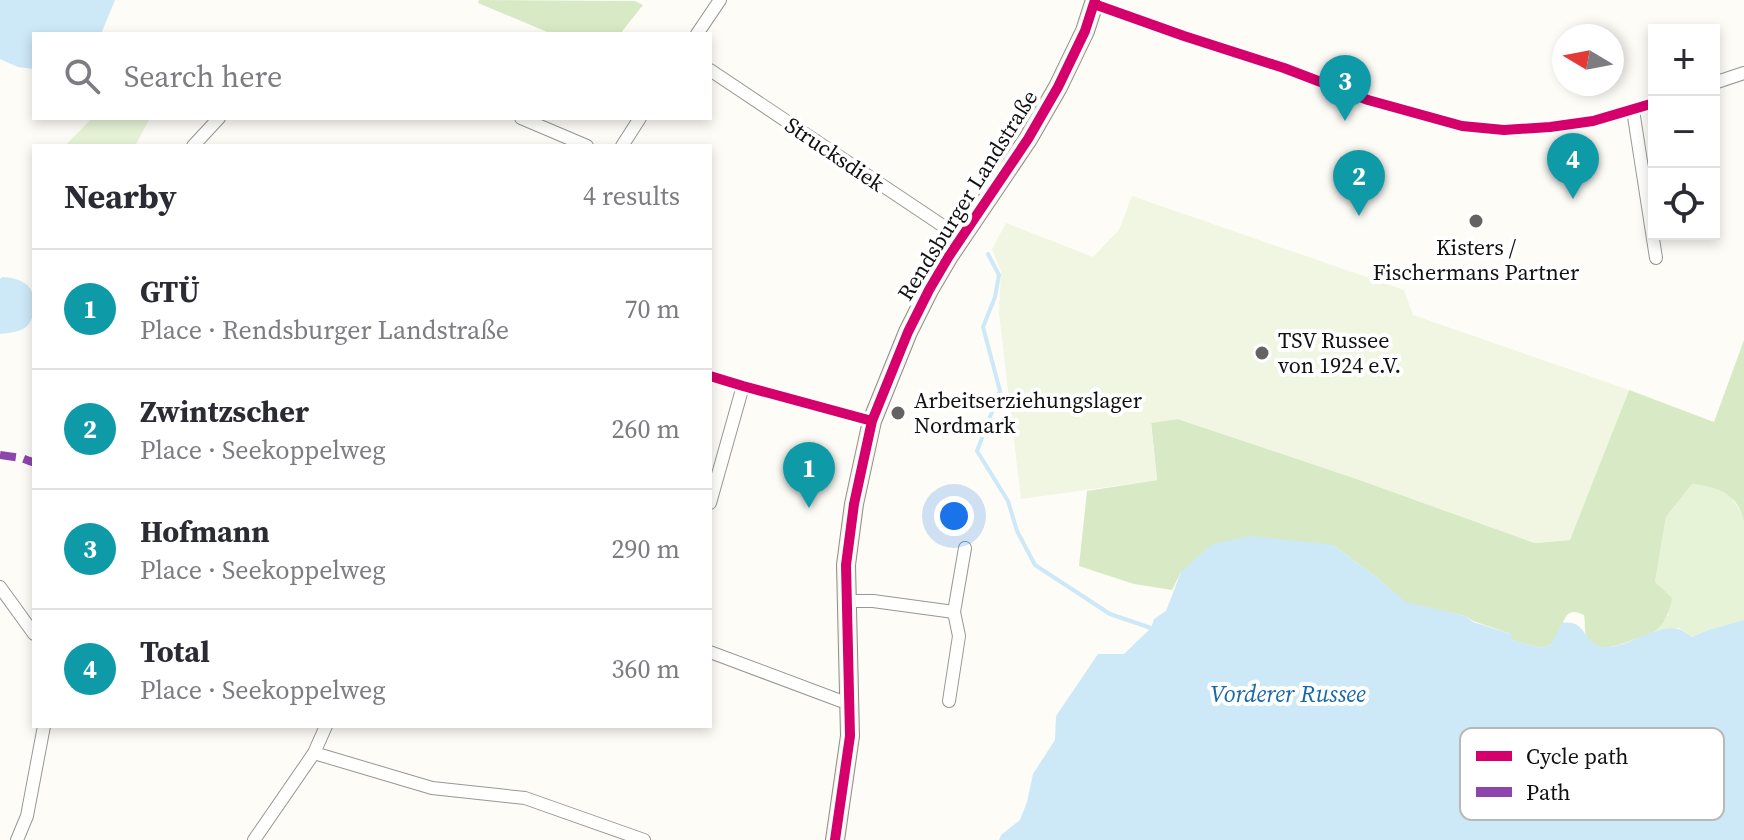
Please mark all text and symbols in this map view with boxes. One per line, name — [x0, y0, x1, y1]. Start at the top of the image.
north arrow — [1552, 24, 1624, 96]
map controls — [1648, 24, 1720, 240]
button: + — [1648, 24, 1720, 96]
search box — [32, 32, 712, 120]
icon: search — [60, 54, 104, 98]
pin: 3 — [1319, 55, 1371, 121]
text: Search here — [124, 56, 282, 97]
street label: Rendsburger Landstraße — [890, 84, 1044, 306]
button: − — [1648, 96, 1720, 168]
street label: Strucksdiek — [779, 110, 891, 199]
pin: 4 — [1547, 133, 1599, 199]
pin: 2 — [1333, 150, 1385, 216]
button: locate — [1648, 168, 1720, 240]
text: Nearby — [64, 173, 177, 219]
text: 4 results — [583, 178, 680, 214]
marker: Kisters / Fischermans Partner — [1467, 212, 1485, 230]
place label: Kisters / Fischermans Partner — [1373, 232, 1580, 287]
text: GTÜ — [140, 271, 200, 312]
text: 1 — [83, 291, 97, 327]
text: 70 m — [625, 291, 680, 327]
text: Place · Rendsburger Landstraße — [140, 312, 509, 348]
place label: TSV Russee von 1924 e.V. — [1278, 325, 1401, 380]
marker: TSV Russee von 1924 e.V. — [1253, 344, 1271, 362]
place label: Arbeitserziehungslager Nordmark — [914, 385, 1143, 440]
text: Zwintzscher — [140, 391, 309, 432]
marker: Arbeitserziehungslager Nordmark — [889, 404, 907, 422]
text: 2 — [83, 411, 97, 447]
text: 260 m — [612, 411, 680, 447]
text: Place · Seekoppelweg — [140, 432, 386, 468]
pin: 1 — [783, 442, 835, 508]
your location — [934, 496, 974, 536]
text: Hofmann — [140, 511, 270, 552]
text: 3 — [83, 531, 97, 567]
text: 290 m — [612, 531, 680, 567]
text: Place · Seekoppelweg — [140, 552, 386, 588]
text: Total — [140, 631, 210, 672]
text: 4 — [83, 651, 97, 687]
text: 360 m — [612, 651, 680, 687]
text: Place · Seekoppelweg — [140, 672, 386, 708]
water label: Vorderer Russee — [1210, 677, 1366, 710]
legend — [1460, 728, 1724, 820]
text: Cycle path — [1526, 741, 1629, 771]
text: Path — [1526, 777, 1571, 807]

